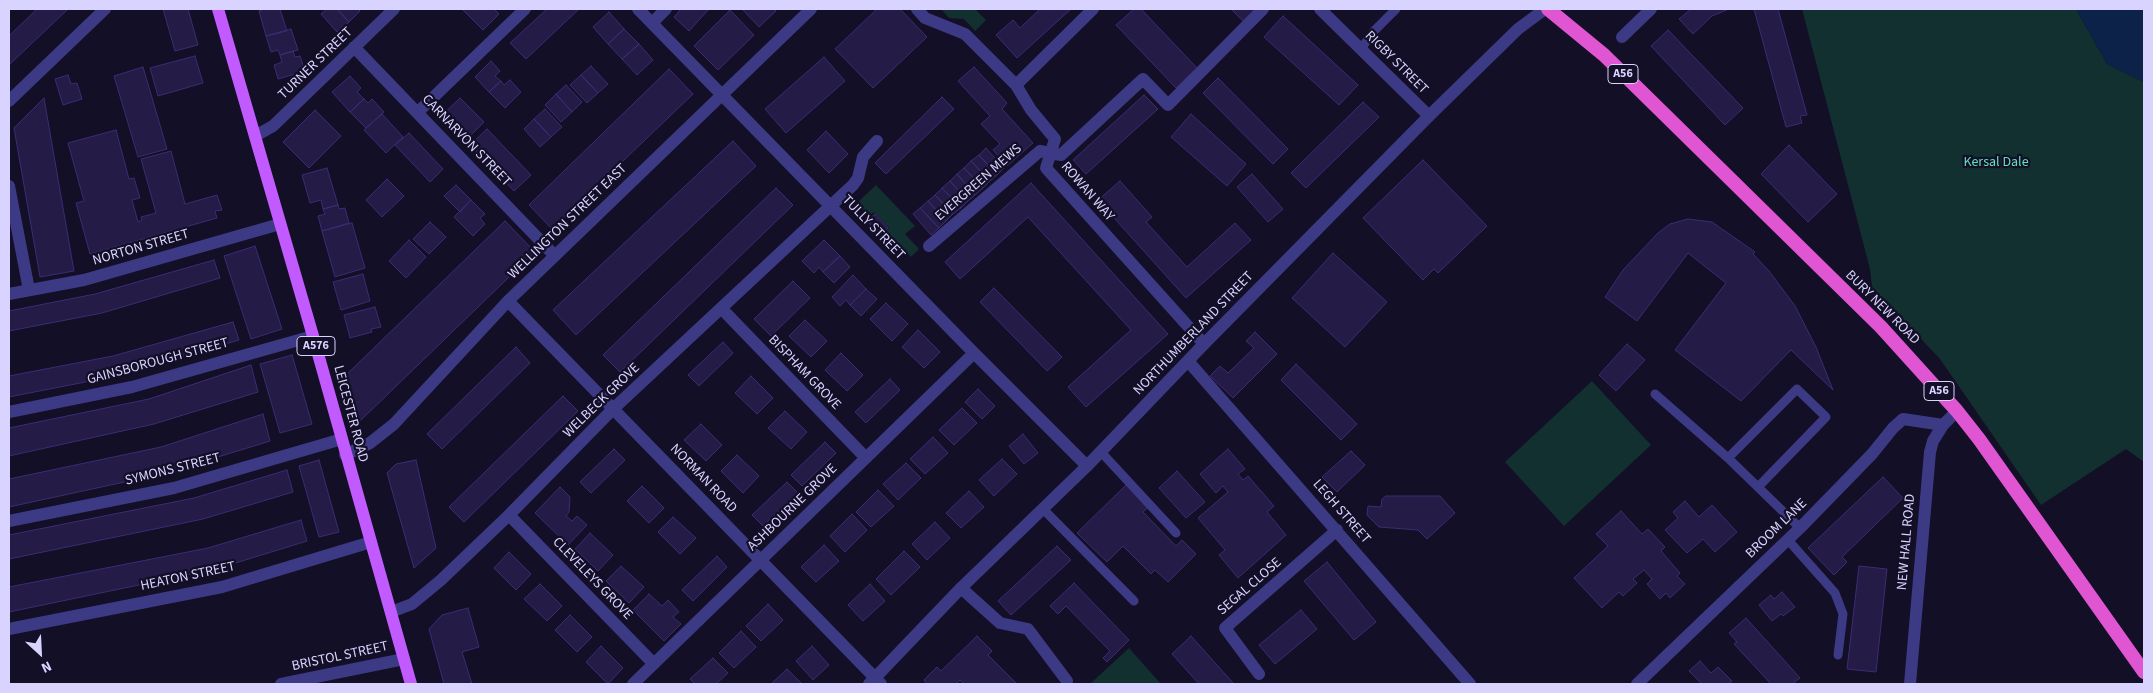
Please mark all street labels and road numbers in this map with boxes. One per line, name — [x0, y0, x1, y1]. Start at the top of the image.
street label: TURNER STREET — [275, 24, 357, 104]
street label: RIGBY STREET — [1361, 28, 1431, 98]
road number: A56 — [1608, 64, 1638, 84]
street label: CARNARVON STREET — [418, 91, 514, 191]
street label: EVERGREEN MEWS — [932, 141, 1026, 225]
street label: ROWAN WAY — [1057, 159, 1117, 225]
street label: WELLINGTON STREET EAST — [505, 161, 631, 283]
street label: TULLY STREET — [838, 192, 908, 264]
street label: NORTON STREET — [91, 226, 191, 270]
street label: BURY NEW ROAD — [1841, 267, 1923, 349]
street label: NORTHUMBERLAND STREET — [1131, 269, 1257, 399]
street label: BISPHAM GROVE — [764, 332, 844, 414]
street label: GAINSBOROUGH STREET — [85, 335, 231, 389]
road number: A576 — [297, 336, 335, 356]
street label: WELBECK GROVE — [560, 360, 644, 442]
street label: LEICESTER ROAD — [329, 364, 371, 464]
road number: A56 — [1924, 382, 1954, 401]
street label: NORMAN ROAD — [666, 441, 740, 517]
street label: SYMONS STREET — [124, 450, 222, 490]
street label: ASHBOURNE GROVE — [745, 461, 841, 555]
street label: LEGH STREET — [1309, 476, 1373, 548]
street label: NEW HALL ROAD — [1894, 493, 1920, 591]
street label: BROOM LANE — [1743, 496, 1811, 562]
street label: CLEVELEYS GROVE — [548, 534, 636, 624]
street label: SEGAL CLOSE — [1215, 555, 1285, 619]
street label: HEATON STREET — [139, 559, 237, 595]
street label: BRISTOL STREET — [290, 639, 390, 675]

